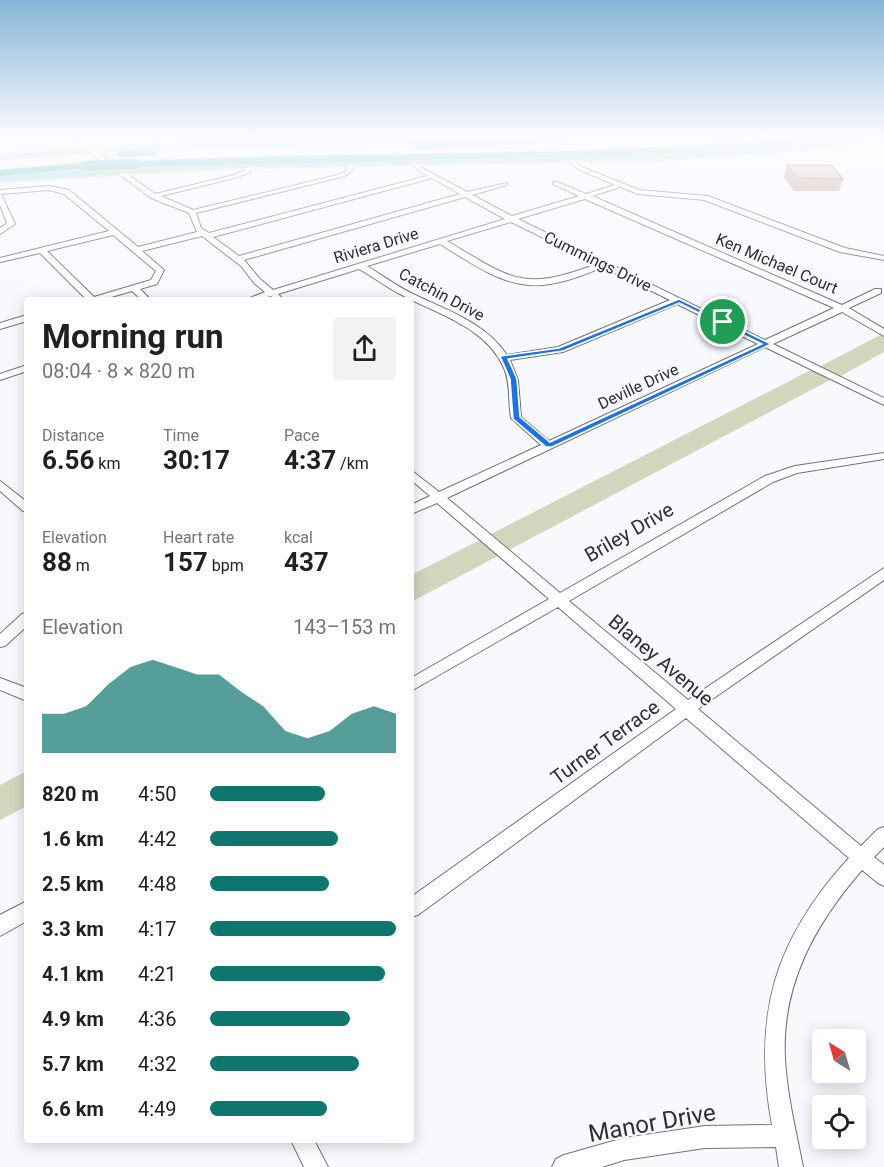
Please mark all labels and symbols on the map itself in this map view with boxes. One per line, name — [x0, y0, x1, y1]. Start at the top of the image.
street label: Riviera Drive — [331, 224, 421, 267]
street label: Cummings Drive — [541, 227, 655, 296]
street label: Ken Michael Court — [713, 229, 841, 298]
street label: Catchin Drive — [396, 264, 488, 325]
pin — [697, 296, 748, 347]
street label: Deville Drive — [595, 360, 682, 413]
street label: Briley Drive — [580, 497, 678, 567]
street label: Blaney Avenue — [604, 609, 718, 711]
street label: Turner Terrace — [546, 695, 664, 789]
north arrow — [812, 1029, 866, 1083]
street label: Manor Drive — [586, 1098, 718, 1148]

